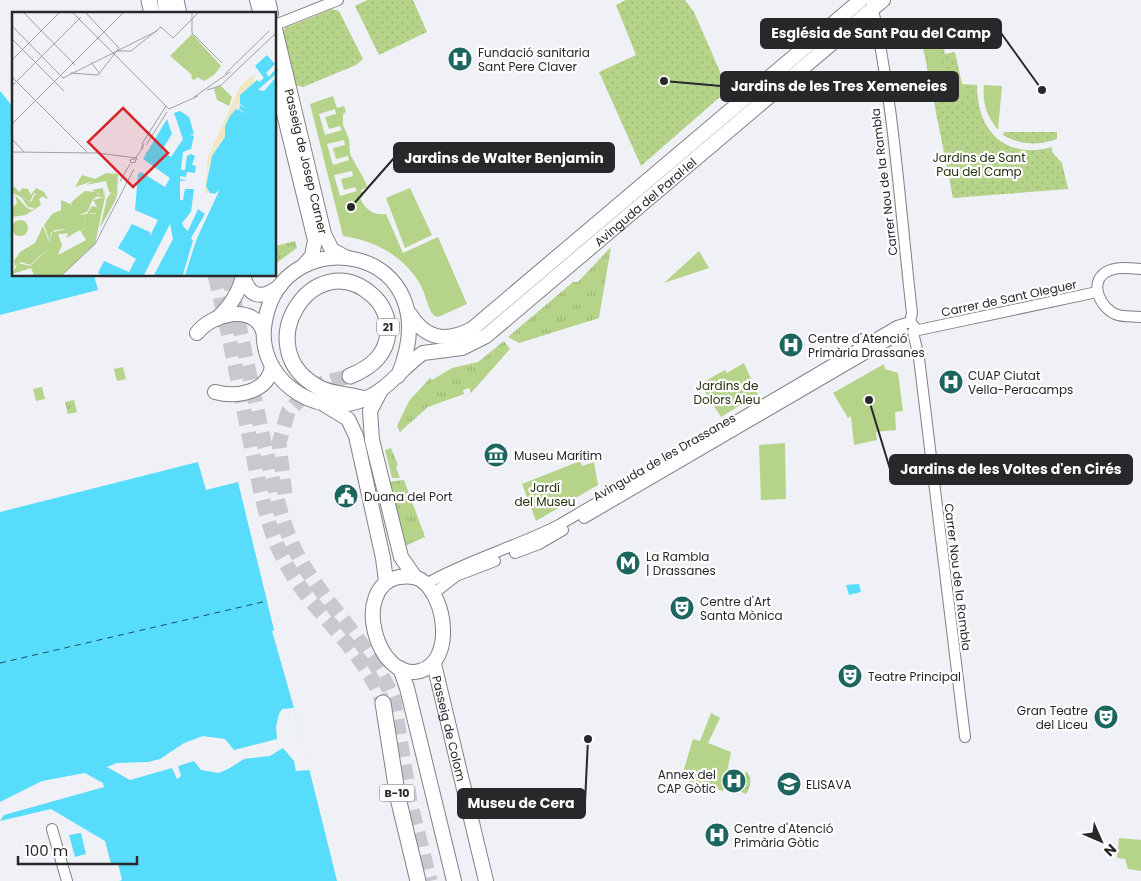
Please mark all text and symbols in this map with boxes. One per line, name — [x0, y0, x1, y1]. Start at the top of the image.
inset map — [12, 12, 276, 276]
callout: Església de Sant Pau del Camp — [761, 19, 1001, 48]
text: Església de Sant Pau del Camp — [771, 23, 991, 43]
place label: Fundació sanitaria Sant Pere Claver — [478, 44, 590, 75]
hospital icon: Fundació sanitaria Sant Pere Claver — [447, 46, 473, 72]
callout: Jardins de les Tres Xemeneies — [721, 72, 958, 101]
text: Jardins de les Tres Xemeneies — [731, 76, 947, 96]
street label: Passeig de Josep Carner — [281, 87, 332, 236]
street label: Carrer Nou de la Rambla — [867, 107, 901, 257]
callout: Jardins de Walter Benjamin — [394, 143, 614, 172]
text: Jardins de Walter Benjamin — [404, 148, 604, 168]
park label: Jardins de Sant Pau del Camp — [932, 149, 1026, 180]
street label: Avinguda del Paral·lel — [590, 153, 700, 250]
street label: Carrer de Sant Oleguer — [940, 275, 1079, 321]
road number: 21 — [377, 318, 399, 336]
place label: Centre d'Atenció Primària Drassanes — [808, 330, 925, 361]
hospital icon: Centre d'Atenció Primària Drassanes — [778, 332, 804, 358]
place label: CUAP Ciutat Vella-Peracamps — [968, 367, 1073, 398]
hospital icon: CUAP Ciutat Vella-Peracamps — [938, 369, 964, 395]
park label: Jardins de Dolors Aleu — [694, 377, 760, 408]
street label: Avinguda de les Drassanes — [589, 409, 739, 505]
museum icon: Museu Marítim — [483, 442, 509, 468]
place label: Museu Marítim — [514, 447, 602, 464]
callout: Jardins de les Voltes d'en Cirés — [890, 455, 1132, 484]
text: Jardins de les Voltes d'en Cirés — [900, 459, 1122, 479]
park label: Jardí del Museu — [514, 479, 576, 510]
public building icon: Duana del Port — [333, 483, 359, 509]
place label: Duana del Port — [364, 488, 452, 505]
street label: Carrer Nou de la Rambla — [941, 502, 975, 652]
place label: La Rambla | Drassanes — [646, 548, 716, 579]
metro station icon: La Rambla | Drassanes — [615, 550, 641, 576]
place label: Centre d'Art Santa Mònica — [700, 593, 783, 624]
theatre icon: Centre d'Art Santa Mònica — [669, 595, 695, 621]
theatre icon: Teatre Principal — [837, 663, 863, 689]
place label: Teatre Principal — [868, 668, 961, 685]
street label: Passeig de Colom — [429, 674, 470, 783]
place label: Gran Teatre del Liceu — [1017, 702, 1088, 733]
theatre icon: Gran Teatre del Liceu — [1093, 704, 1119, 730]
place label: Annex del CAP Gòtic — [657, 766, 716, 797]
hospital icon: Annex del CAP Gòtic — [721, 768, 747, 794]
school or university icon: ELISAVA — [776, 771, 802, 797]
place label: ELISAVA — [806, 776, 852, 793]
road number: B-10 — [380, 784, 414, 801]
callout: Museu de Cera — [458, 789, 585, 818]
text: Museu de Cera — [467, 793, 575, 813]
north arrow — [1076, 816, 1126, 866]
place label: Centre d'Atenció Primària Gòtic — [734, 820, 834, 851]
hospital icon: Centre d'Atenció Primària Gòtic — [704, 822, 730, 848]
scale bar — [18, 834, 136, 866]
text: N — [1099, 839, 1121, 861]
text: 100 m — [25, 840, 68, 861]

